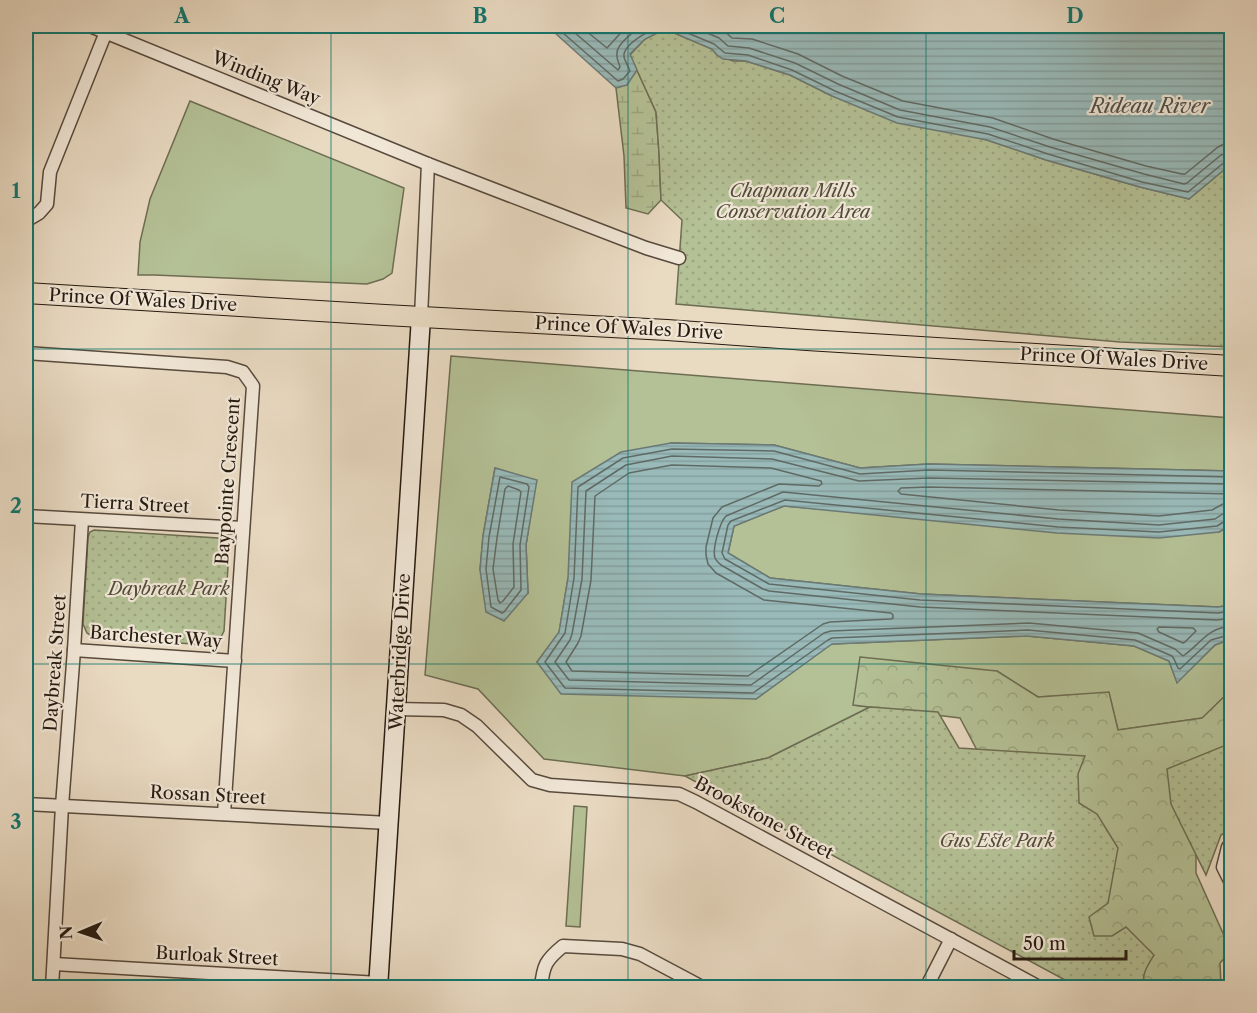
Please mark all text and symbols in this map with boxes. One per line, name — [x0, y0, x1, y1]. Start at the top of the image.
text: A — [173, 4, 190, 28]
text: B — [473, 4, 488, 28]
text: C — [769, 4, 785, 28]
text: D — [1066, 4, 1084, 28]
street label: Winding Way — [208, 46, 324, 110]
water label: Rideau River — [1088, 94, 1212, 118]
text: 1 — [12, 179, 21, 203]
park label: Chapman Mills Conservation Area — [715, 180, 871, 223]
street label: Prince Of Wales Drive — [48, 284, 238, 316]
street label: Prince Of Wales Drive — [534, 312, 724, 344]
street label: Prince Of Wales Drive — [1019, 343, 1209, 375]
street label: Baypointe Crescent — [211, 396, 245, 566]
street label: Tierra Street — [80, 490, 191, 518]
text: 2 — [10, 494, 22, 518]
street label: Waterbridge Drive — [385, 573, 415, 732]
park label: Daybreak Park — [106, 578, 230, 600]
street label: Daybreak Street — [39, 593, 71, 732]
street label: Barchester Way — [89, 621, 224, 653]
street label: Brookstone Street — [691, 772, 838, 864]
street label: Rossan Street — [149, 781, 267, 809]
text: 3 — [10, 810, 22, 834]
park label: Gus Este Park — [939, 830, 1055, 852]
north arrow — [51, 902, 111, 962]
scale bar — [1014, 923, 1126, 961]
text: N — [56, 925, 76, 940]
text: 50 m — [1023, 933, 1066, 955]
street label: Burloak Street — [155, 942, 280, 970]

